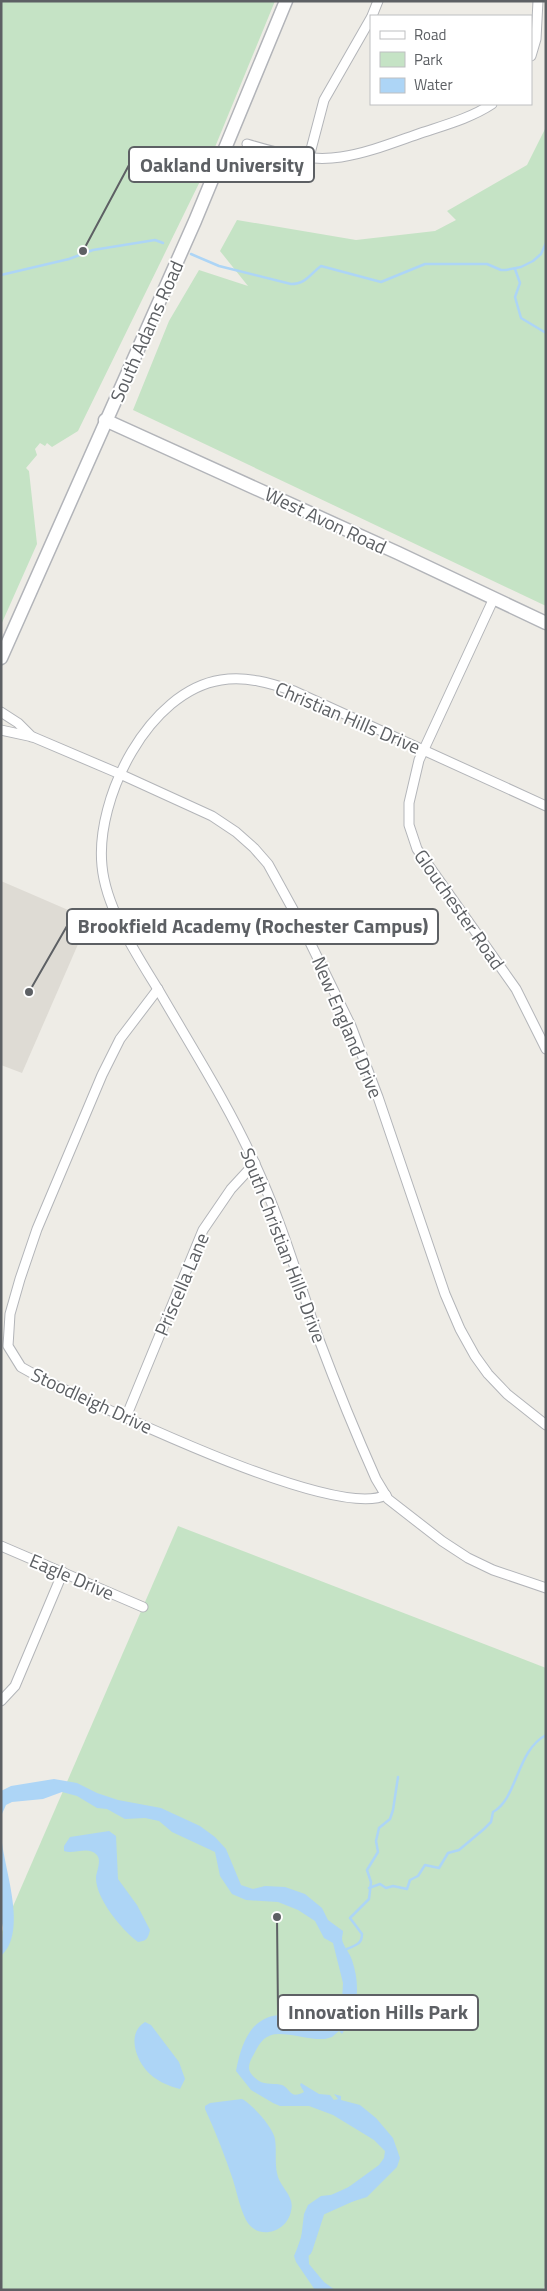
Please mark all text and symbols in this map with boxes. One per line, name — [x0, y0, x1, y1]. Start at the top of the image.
legend — [370, 15, 532, 105]
text: Road — [414, 23, 446, 46]
text: Park — [414, 48, 443, 71]
text: Water — [414, 73, 453, 96]
callout: Oakland University — [129, 147, 314, 182]
text: Oakland University — [140, 149, 304, 180]
street label: South Adams Road — [102, 256, 190, 406]
street label: West Avon Road — [260, 479, 392, 561]
street label: Christian Hills Drive — [271, 673, 425, 761]
street label: Glouchester Road — [408, 843, 512, 975]
callout: Brookfield Academy (Rochester Campus) — [67, 909, 438, 944]
text: Brookfield Academy (Rochester Campus) — [78, 910, 428, 941]
street label: New England Drive — [305, 952, 391, 1102]
street label: South Christian Hills Drive — [233, 1143, 335, 1347]
street label: Priscella Lane — [146, 1228, 216, 1340]
street label: Stoodleigh Drive — [27, 1359, 157, 1441]
street label: Eagle Drive — [25, 1545, 119, 1607]
callout: Innovation Hills Park — [278, 1995, 478, 2030]
text: Innovation Hills Park — [288, 1996, 469, 2027]

